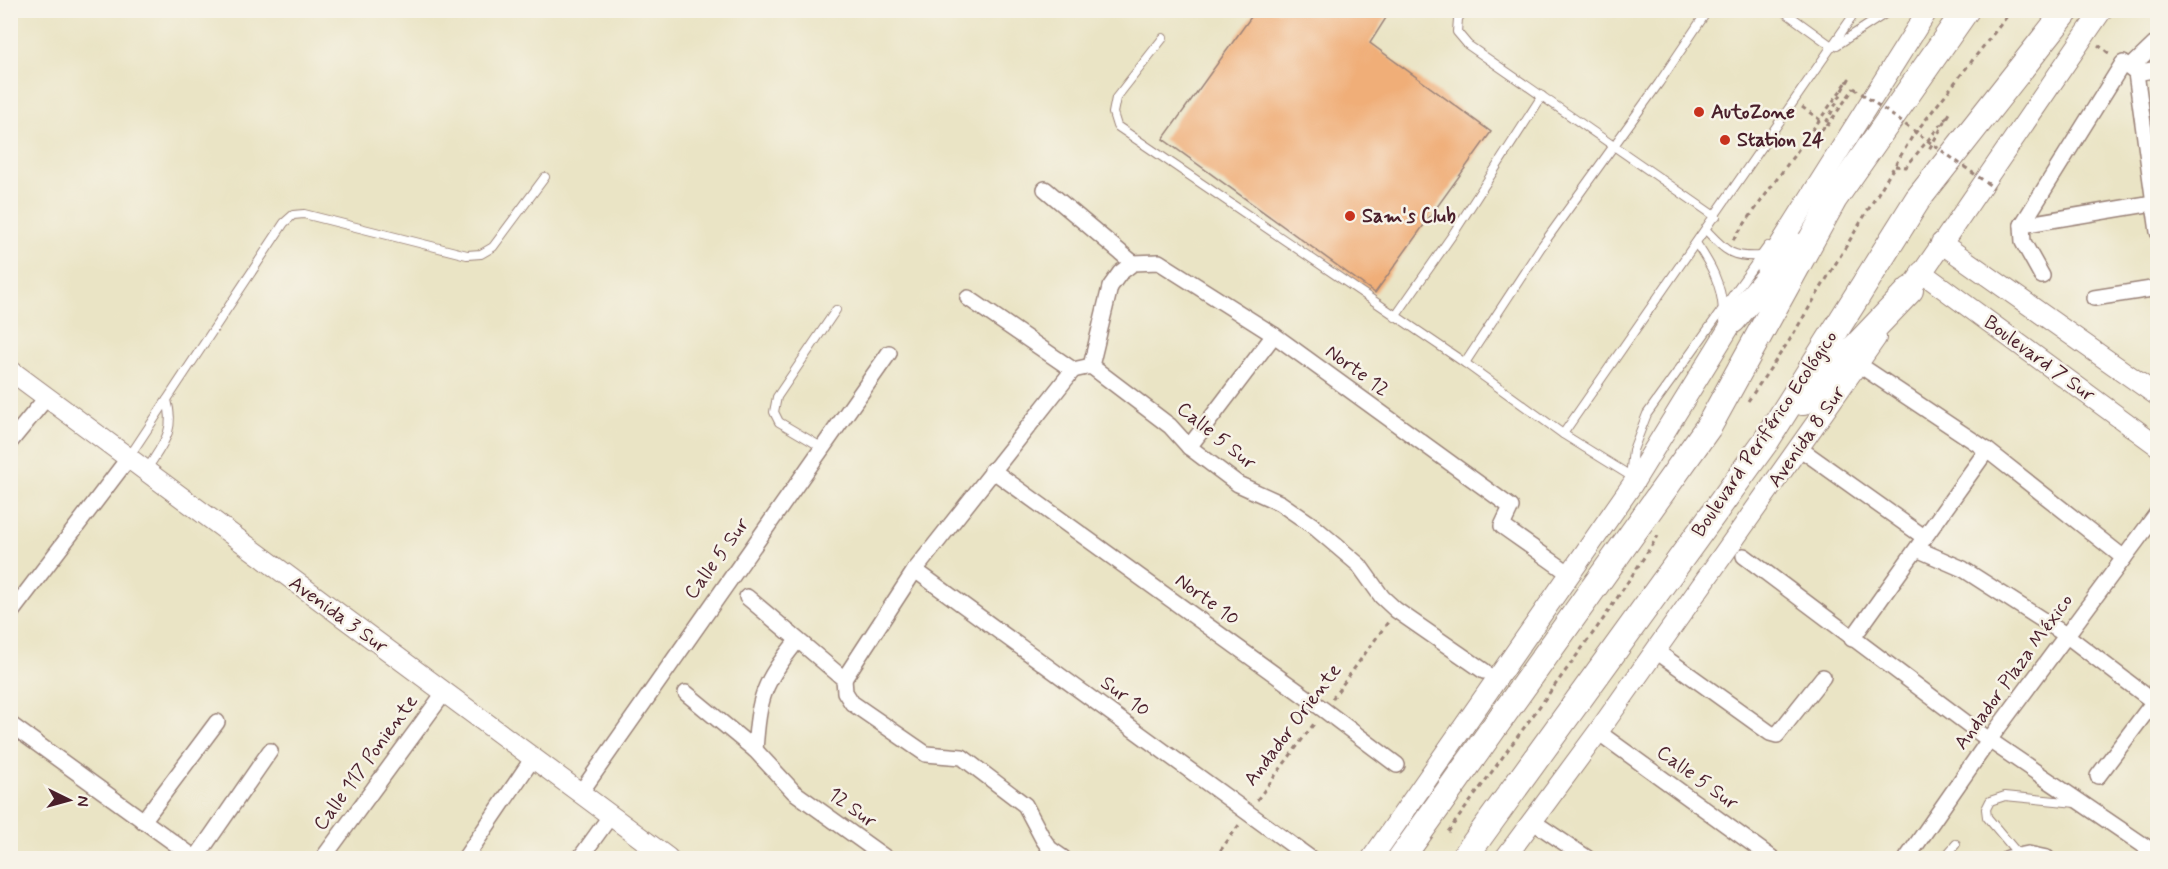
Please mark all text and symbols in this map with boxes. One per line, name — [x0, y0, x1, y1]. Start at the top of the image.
place label: AutoZone — [1711, 99, 1795, 126]
marker: AutoZone — [1692, 105, 1706, 119]
place label: Station 24 — [1737, 127, 1825, 154]
marker: Station 24 — [1718, 133, 1732, 147]
place label: Sam's Club — [1362, 203, 1456, 230]
marker: Sam's Club — [1343, 209, 1357, 223]
street label: Boulevard 7 Sur — [1978, 309, 2101, 409]
street label: Boulevard Periférico Ecológico — [1686, 325, 1844, 543]
street label: Norte 12 — [1320, 339, 1394, 403]
street label: Avenida 8 Sur — [1762, 380, 1852, 493]
street label: Calle 5 Sur — [1171, 396, 1262, 477]
street label: Calle 5 Sur — [678, 512, 756, 605]
street label: Norte 10 — [1169, 567, 1245, 633]
street label: Avenida 3 Sur — [283, 570, 393, 660]
street label: Andador Plaza México — [1948, 589, 2080, 755]
street label: Andador Oriente — [1238, 658, 1348, 792]
street label: Sur 10 — [1095, 670, 1155, 724]
street label: Calle 117 Poniente — [307, 689, 425, 837]
street label: Calle 5 Sur — [1651, 739, 1744, 817]
north arrow — [39, 770, 99, 830]
street label: 12 Sur — [822, 781, 882, 835]
text: N — [72, 795, 93, 807]

